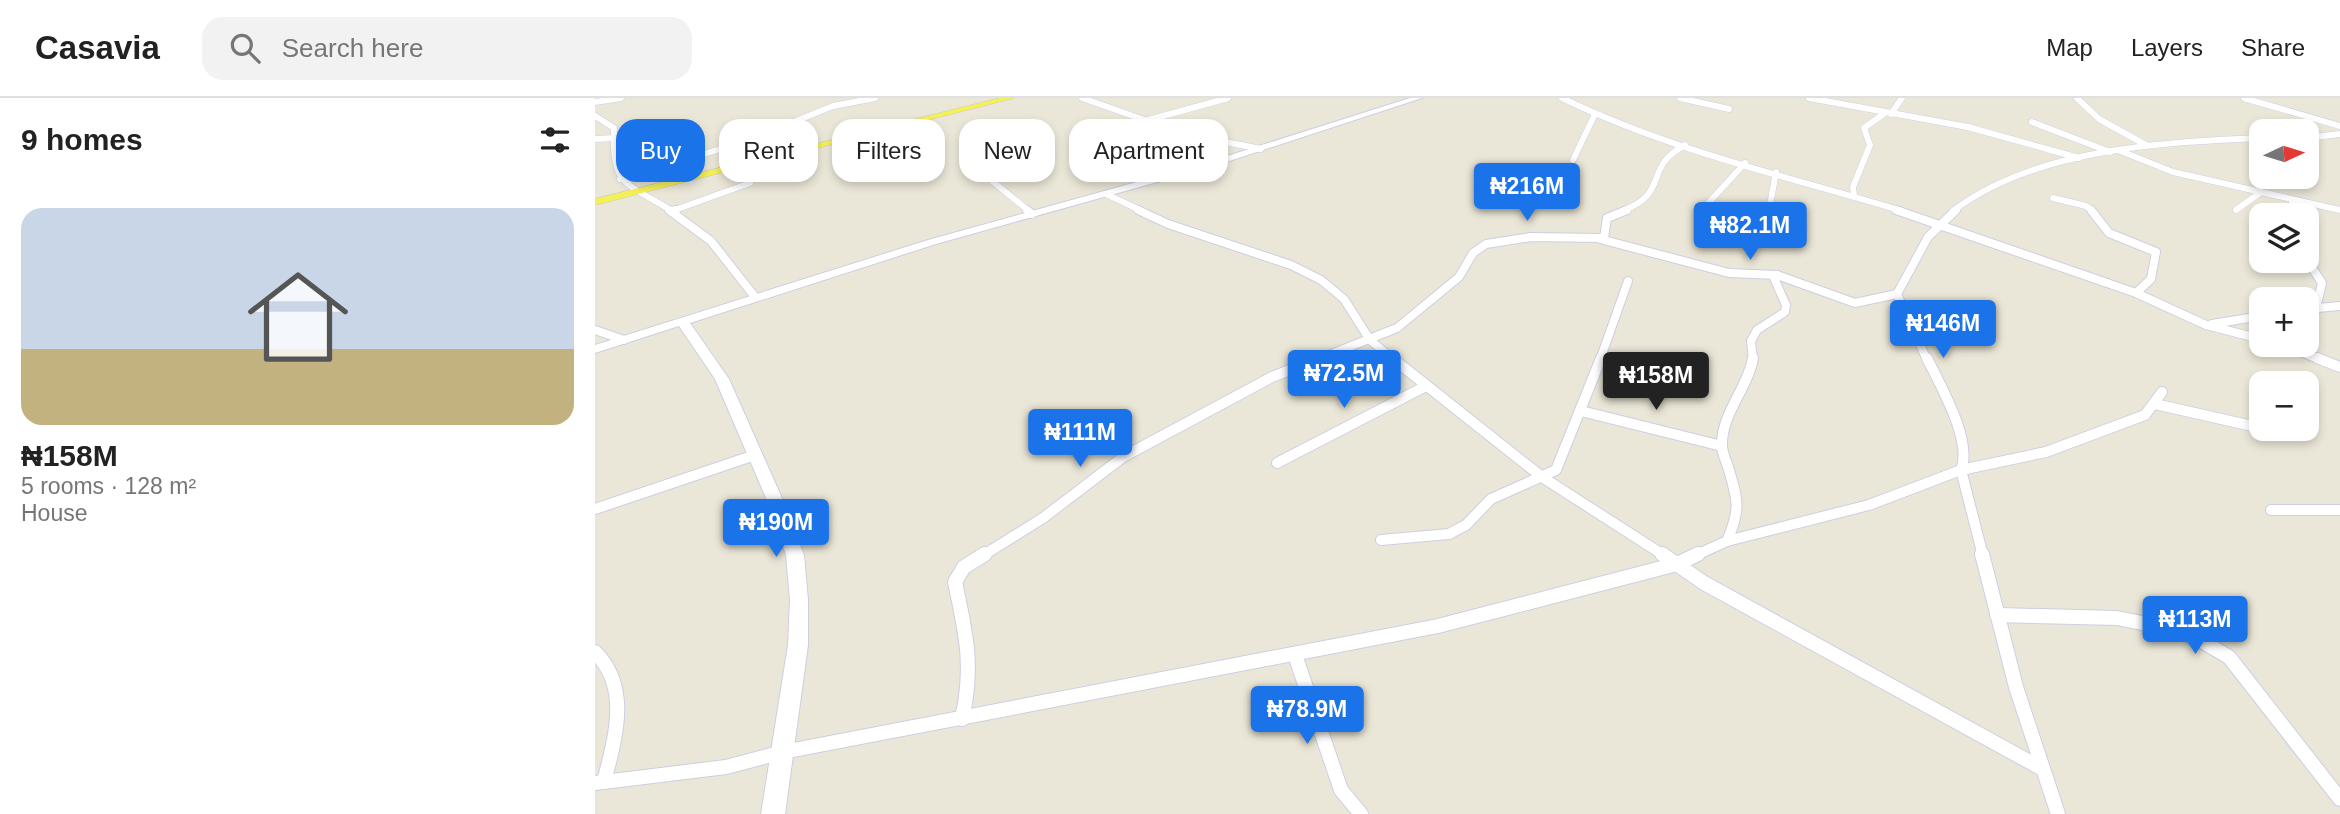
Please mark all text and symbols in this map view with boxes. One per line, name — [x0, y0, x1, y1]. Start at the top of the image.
search box — [202, 17, 692, 80]
text: Casavia — [35, 29, 160, 66]
icon: search — [226, 29, 264, 67]
text: Search here — [282, 33, 423, 63]
text: Map — [2046, 34, 2093, 61]
text: Layers — [2131, 34, 2203, 61]
text: Share — [2241, 34, 2305, 61]
chip: Buy — [616, 119, 705, 182]
chip: Rent — [719, 119, 818, 182]
chip: Filters — [832, 119, 945, 182]
chip: New — [959, 119, 1055, 182]
chip: Apartment — [1069, 119, 1228, 182]
north arrow — [2249, 119, 2319, 189]
map controls — [2249, 119, 2319, 441]
icon: filters — [536, 121, 574, 159]
text: 9 homes — [21, 123, 143, 156]
pin: ₦216M — [1478, 164, 1576, 223]
text: ₦216M — [1490, 173, 1564, 199]
pin: ₦82.1M — [1693, 202, 1807, 262]
button: layers — [2249, 203, 2319, 273]
text: ₦82.1M — [1710, 212, 1790, 238]
icon: home — [235, 254, 361, 380]
button: + — [2249, 287, 2319, 357]
pin: ₦146M — [1894, 300, 1992, 360]
text: ₦146M — [1906, 310, 1980, 336]
pin: ₦72.5M — [1287, 350, 1401, 410]
pin: ₦158M — [1607, 352, 1705, 412]
text: ₦72.5M — [1304, 360, 1384, 386]
text: ₦158M — [1619, 362, 1693, 388]
button: − — [2249, 371, 2319, 441]
pin: ₦111M — [1031, 410, 1129, 469]
text: ₦111M — [1044, 419, 1116, 445]
text: ₦158M — [21, 439, 118, 472]
text: 5 rooms · 128 m² — [21, 473, 196, 499]
text: House — [21, 500, 87, 526]
pin: ₦190M — [727, 500, 825, 559]
text: ₦190M — [739, 509, 813, 535]
pin: ₦113M — [2146, 596, 2244, 656]
text: ₦113M — [2159, 606, 2231, 632]
pin: ₦78.9M — [1250, 686, 1364, 746]
text: ₦78.9M — [1267, 696, 1347, 722]

